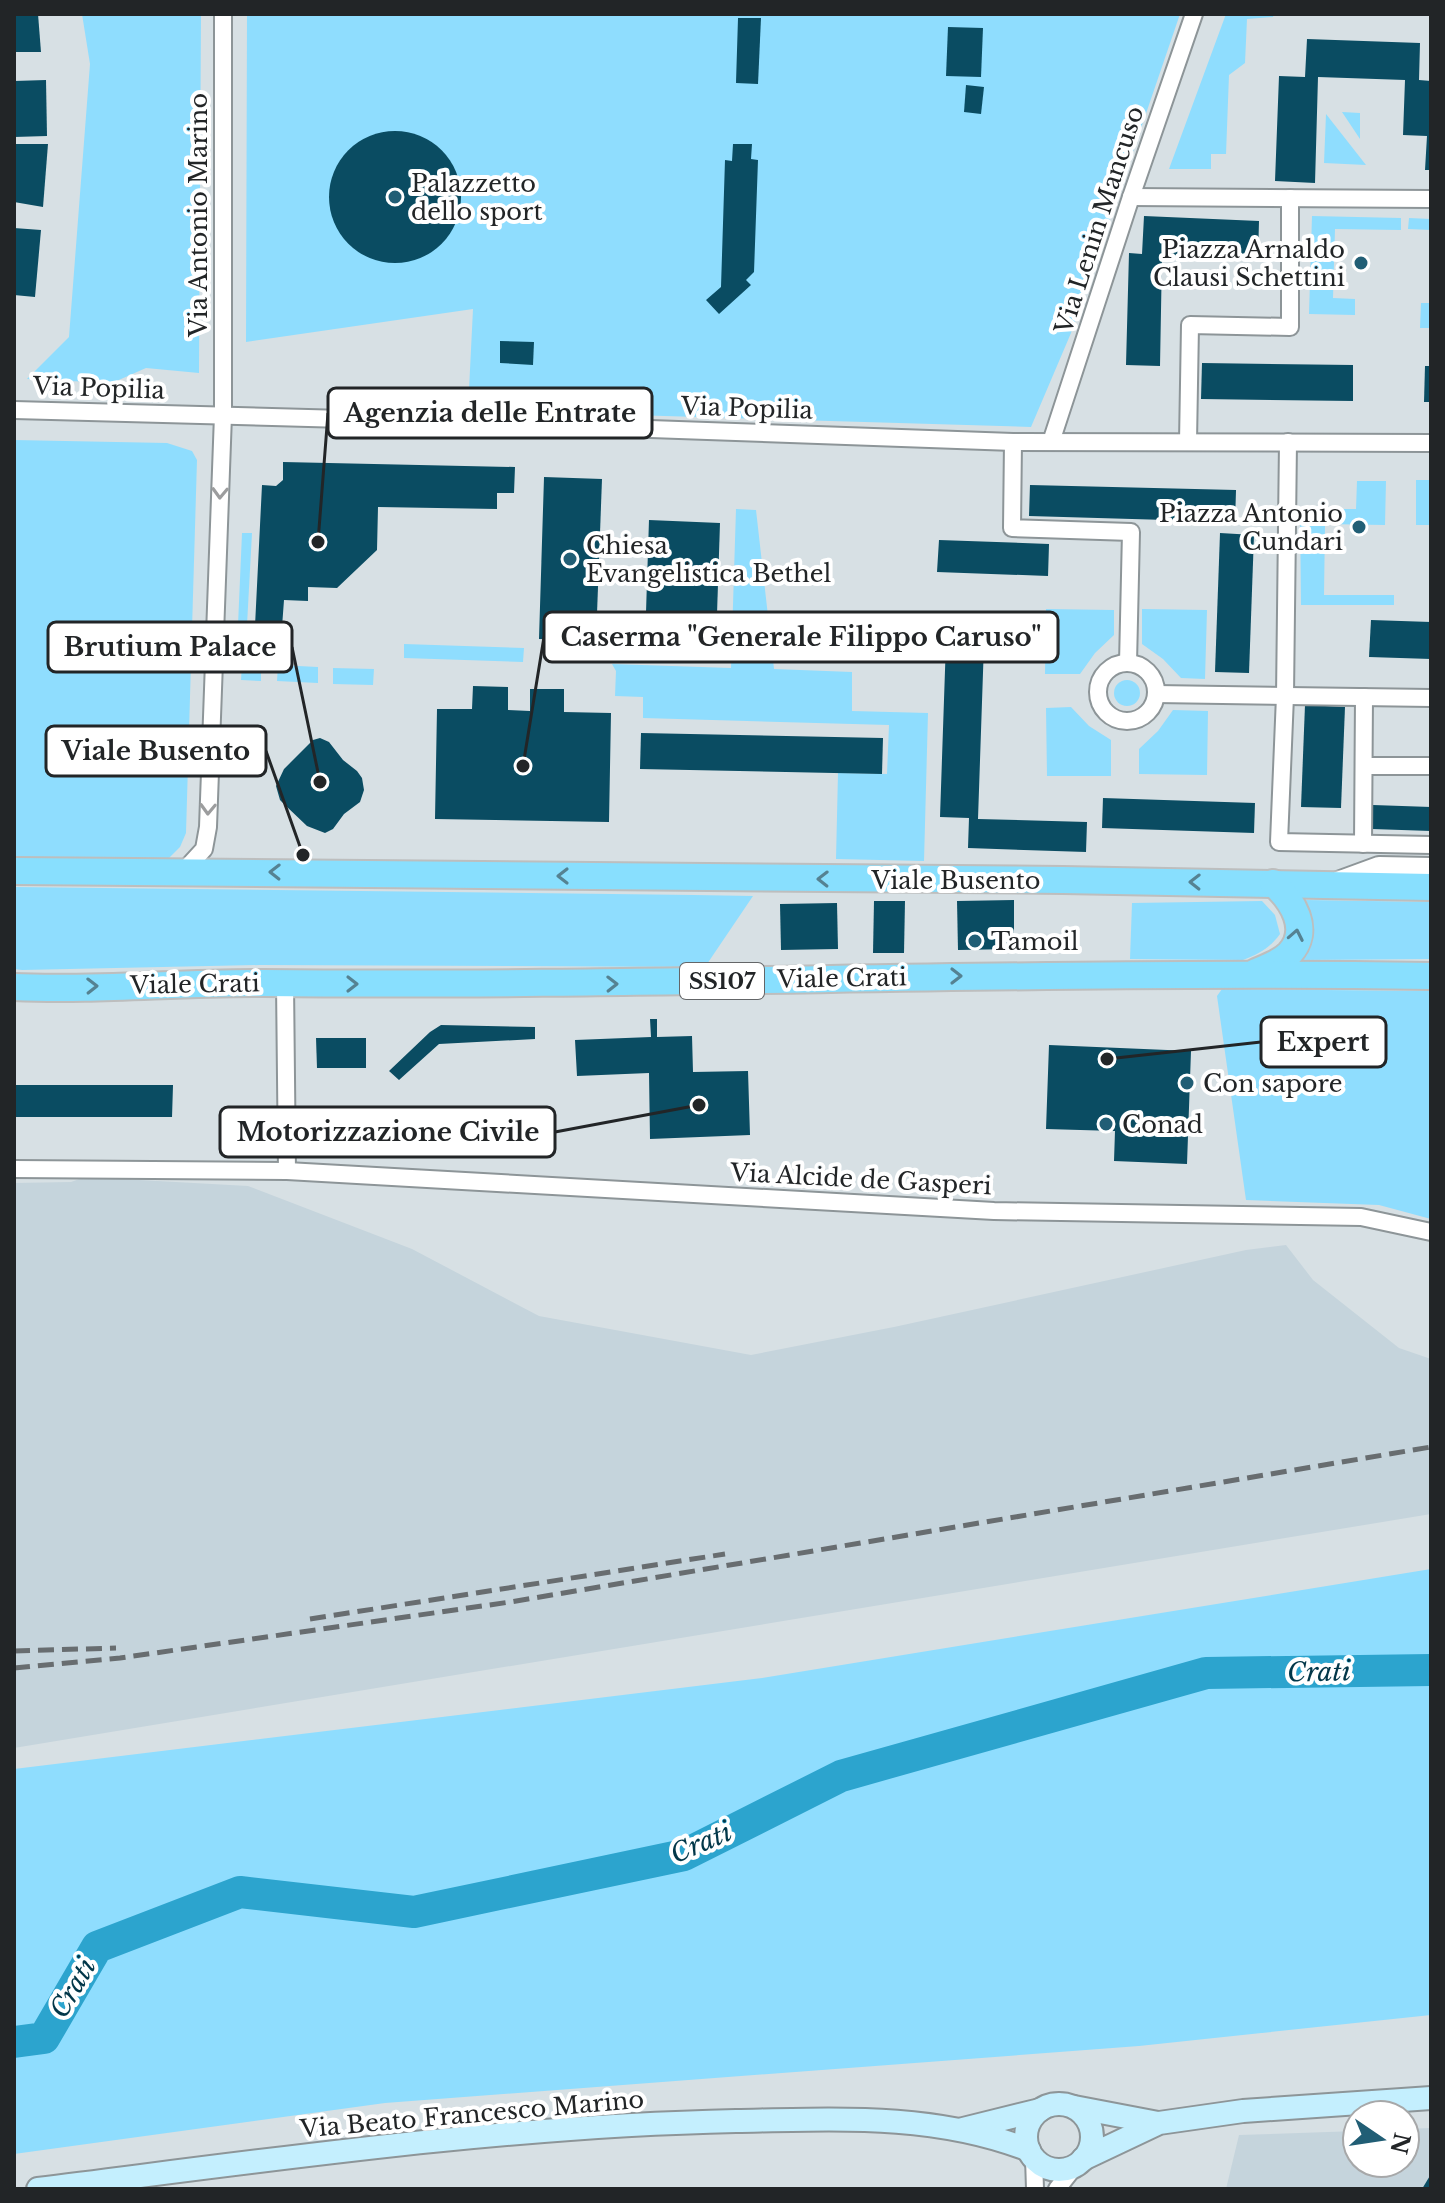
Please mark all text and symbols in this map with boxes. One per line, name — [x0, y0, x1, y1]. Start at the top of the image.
street label: Via Antonio Marino — [184, 93, 213, 338]
street label: Via Lenin Mancuso — [1048, 103, 1149, 338]
place label: Palazzetto dello sport — [411, 169, 543, 226]
marker: Palazzetto dello sport — [386, 188, 404, 206]
place label: Piazza Arnaldo Clausi Schettini — [1153, 235, 1345, 292]
marker: Piazza Arnaldo Clausi Schettini — [1352, 254, 1370, 272]
street label: Via Popilia — [32, 371, 166, 405]
callout: Agenzia delle Entrate — [328, 388, 652, 438]
street label: Via Popilia — [680, 391, 814, 425]
text: Agenzia delle Entrate — [343, 397, 636, 429]
one-way arrow — [211, 487, 228, 500]
place label: Piazza Antonio Cundari — [1159, 499, 1343, 556]
marker: Piazza Antonio Cundari — [1350, 518, 1368, 536]
place label: Chiesa Evangelistica Bethel — [586, 531, 832, 588]
marker: Chiesa Evangelistica Bethel — [561, 550, 579, 568]
callout: Caserma "Generale Filippo Caruso" — [544, 612, 1058, 662]
text: Caserma "Generale Filippo Caruso" — [561, 621, 1041, 653]
callout: Brutium Palace — [48, 622, 292, 672]
text: Brutium Palace — [64, 631, 276, 663]
callout: Viale Busento — [46, 726, 266, 776]
text: Viale Busento — [61, 735, 250, 767]
one-way arrow — [200, 803, 217, 816]
one-way arrow — [268, 864, 281, 881]
street label: Viale Busento — [871, 866, 1040, 895]
one-way arrow — [556, 868, 569, 885]
one-way arrow — [816, 870, 829, 888]
one-way arrow — [1188, 873, 1201, 891]
place label: Tamoil — [991, 927, 1079, 956]
one-way arrow — [1286, 928, 1303, 941]
marker: Tamoil — [966, 932, 984, 950]
street label: Viale Crati — [776, 962, 907, 994]
road number: SS107 — [680, 963, 764, 999]
one-way arrow — [950, 967, 963, 985]
street label: Viale Crati — [129, 968, 260, 1000]
one-way arrow — [346, 975, 359, 993]
one-way arrow — [606, 975, 619, 993]
one-way arrow — [86, 978, 99, 995]
callout: Expert — [1261, 1017, 1386, 1067]
text: Expert — [1277, 1026, 1370, 1058]
place label: Con sapore — [1203, 1069, 1343, 1098]
marker: Con sapore — [1178, 1074, 1196, 1092]
callout: Motorizzazione Civile — [220, 1107, 555, 1157]
place label: Conad — [1122, 1110, 1203, 1139]
marker: Conad — [1097, 1115, 1115, 1133]
text: Motorizzazione Civile — [236, 1116, 540, 1148]
street label: Via Alcide de Gasperi — [729, 1158, 992, 1200]
water label: Crati — [1287, 1655, 1351, 1689]
water label: Crati — [665, 1816, 737, 1870]
water label: Crati — [43, 1952, 103, 2024]
street label: Via Beato Francesco Marino — [298, 2085, 645, 2144]
north arrow — [1341, 2099, 1421, 2179]
text: N — [1384, 2130, 1415, 2157]

